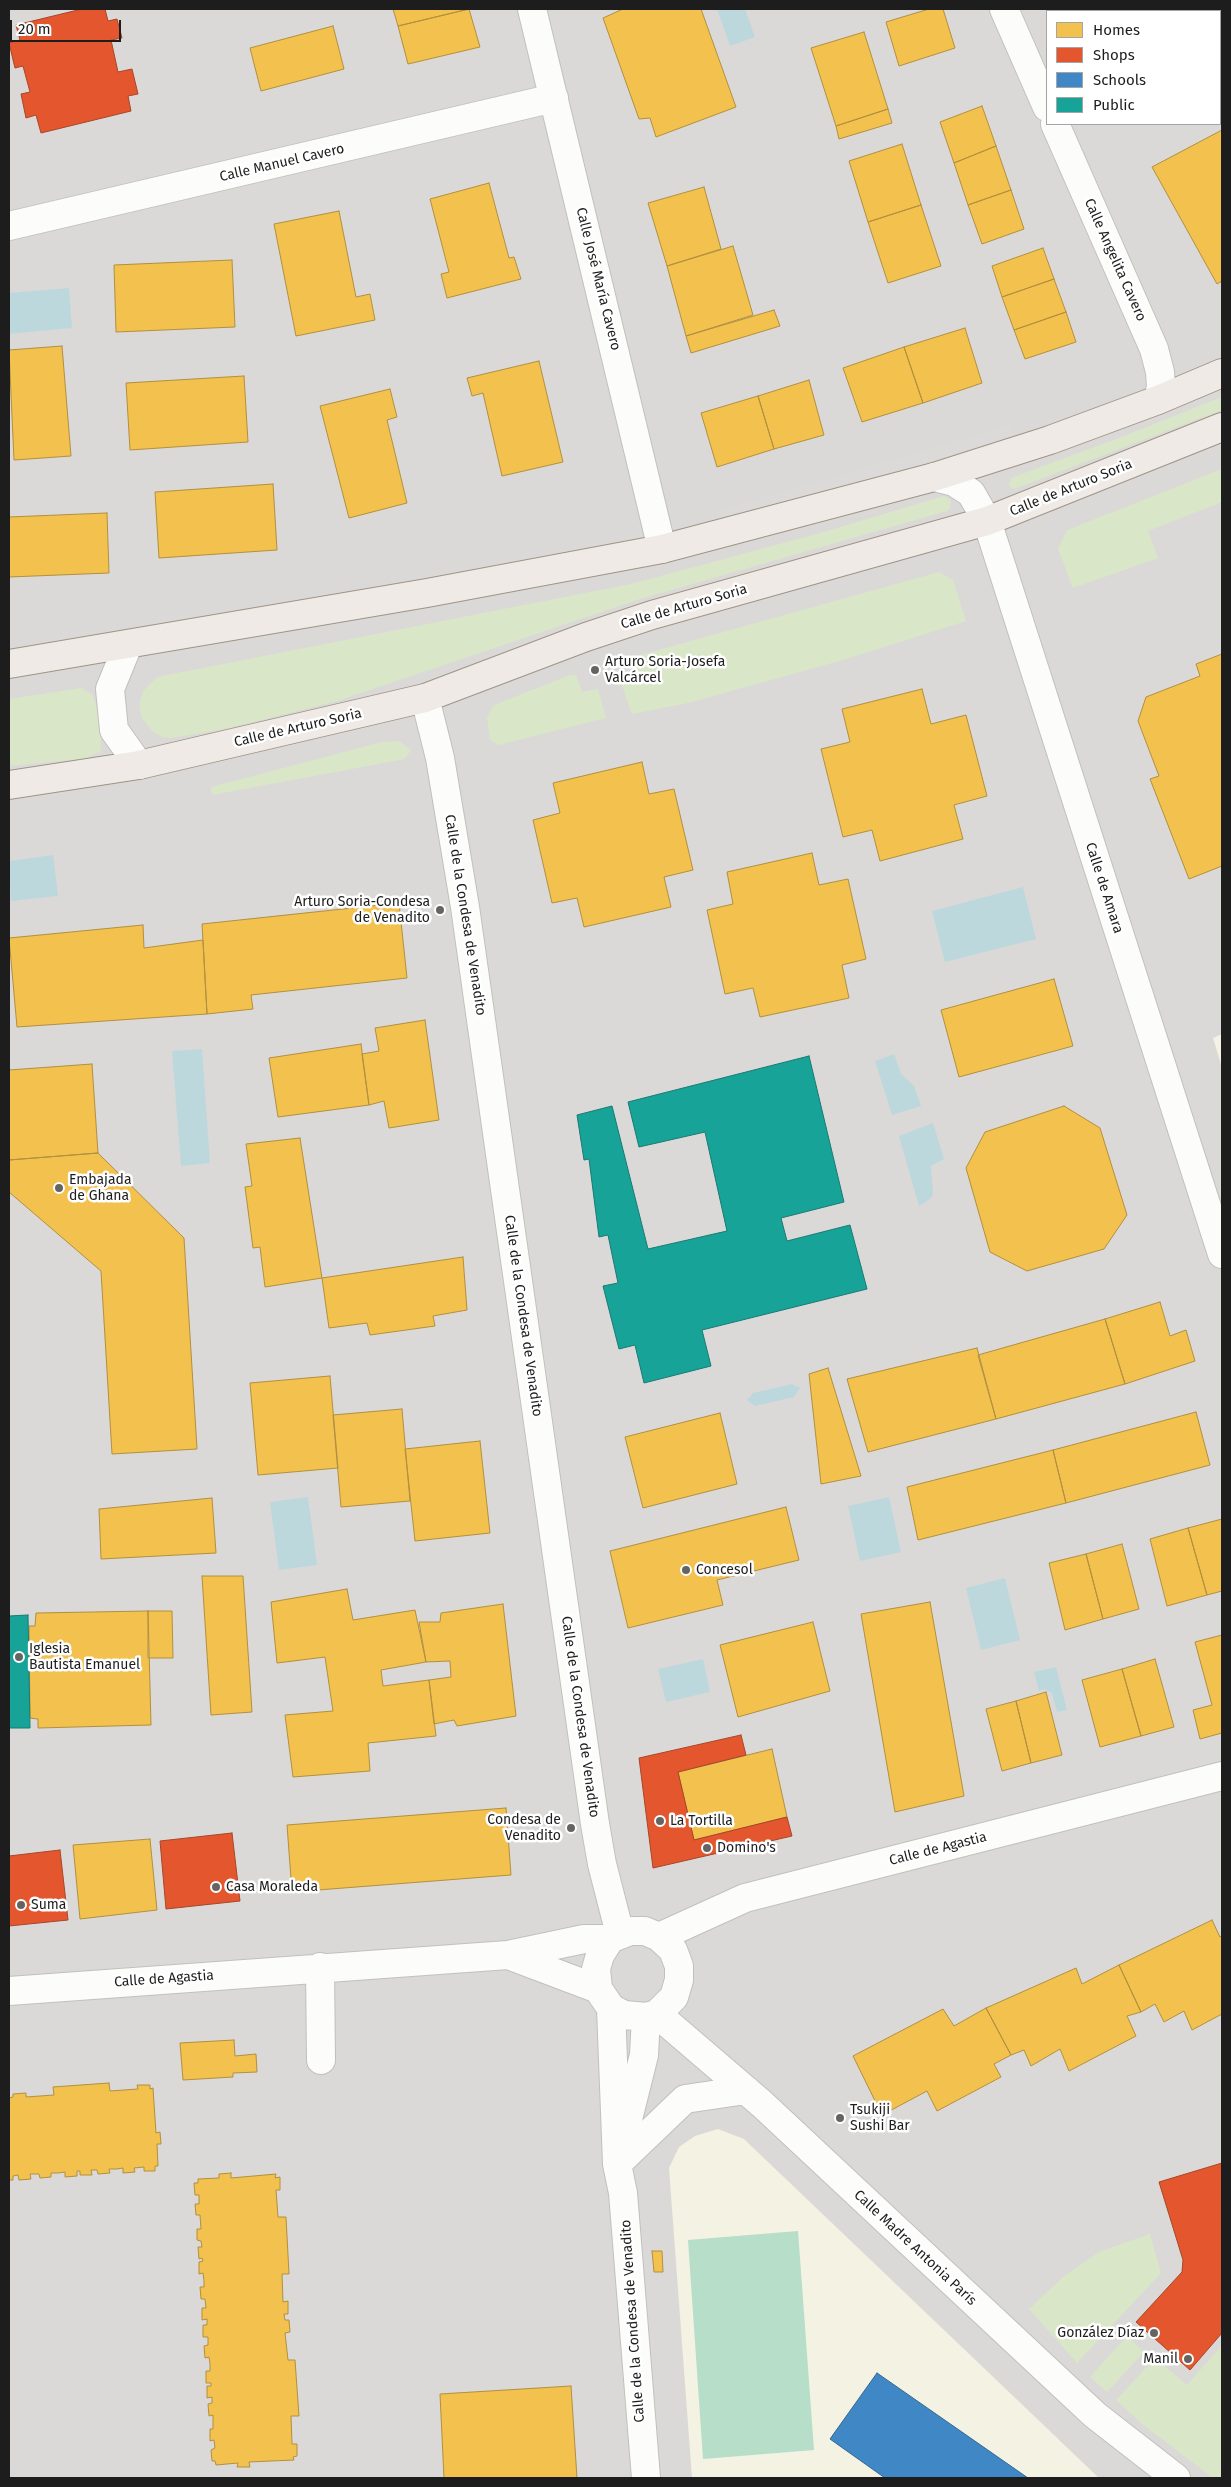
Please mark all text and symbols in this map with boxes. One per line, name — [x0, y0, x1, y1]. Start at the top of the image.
scale bar — [12, 10, 124, 42]
legend — [1046, 10, 1221, 125]
text: 20 m — [18, 20, 51, 38]
text: Homes — [1093, 21, 1140, 39]
text: Shops — [1093, 46, 1135, 64]
text: Schools — [1093, 71, 1146, 89]
text: Public — [1093, 96, 1135, 114]
street label: Calle Manuel Cavero — [218, 140, 346, 186]
street label: Calle Angelita Cavero — [1080, 196, 1150, 324]
street label: Calle José María Cavero — [572, 206, 624, 352]
street label: Calle de Arturo Soria — [1007, 456, 1135, 520]
street label: Calle de Arturo Soria — [619, 581, 749, 633]
place label: Arturo Soria-Josefa Valcárcel — [605, 654, 725, 686]
marker: Arturo Soria-Josefa Valcárcel — [589, 664, 601, 676]
street label: Calle de Arturo Soria — [232, 705, 364, 751]
street label: Calle de la Condesa de Venadito — [441, 813, 489, 1017]
street label: Calle de Amara — [1081, 840, 1127, 936]
place label: Arturo Soria-Condesa de Venadito — [294, 894, 430, 926]
marker: Arturo Soria-Condesa de Venadito — [434, 904, 446, 916]
place label: Embajada de Ghana — [69, 1172, 132, 1204]
marker: Embajada de Ghana — [53, 1182, 65, 1194]
street label: Calle de la Condesa de Venadito — [501, 1214, 545, 1418]
place label: Concesol — [696, 1562, 753, 1578]
marker: Concesol — [680, 1564, 692, 1576]
street label: Calle de la Condesa de Venadito — [558, 1615, 602, 1819]
place label: Iglesia Bautista Emanuel — [29, 1641, 140, 1674]
marker: Iglesia Bautista Emanuel — [13, 1651, 25, 1663]
place label: Condesa de Venadito — [487, 1812, 561, 1844]
place label: La Tortilla — [670, 1813, 733, 1829]
marker: La Tortilla — [654, 1815, 666, 1827]
marker: Condesa de Venadito — [565, 1822, 577, 1834]
street label: Calle de Agastia — [887, 1829, 989, 1869]
place label: Domino's — [717, 1840, 776, 1856]
marker: Domino's — [701, 1842, 713, 1854]
place label: Casa Moraleda — [226, 1879, 318, 1895]
marker: Casa Moraleda — [210, 1881, 222, 1893]
place label: Suma — [31, 1897, 66, 1913]
marker: Suma — [15, 1899, 27, 1911]
street label: Calle de Agastia — [114, 1967, 214, 1991]
place label: Tsukiji Sushi Bar — [850, 2102, 910, 2134]
marker: Tsukiji Sushi Bar — [834, 2112, 846, 2124]
street label: Calle Madre Antonia París — [850, 2187, 980, 2309]
street label: Calle de la Condesa de Venadito — [618, 2219, 648, 2423]
place label: González Díaz — [1057, 2325, 1144, 2341]
marker: González Díaz — [1148, 2327, 1160, 2339]
place label: Manil — [1143, 2351, 1178, 2367]
marker: Manil — [1182, 2353, 1194, 2365]

